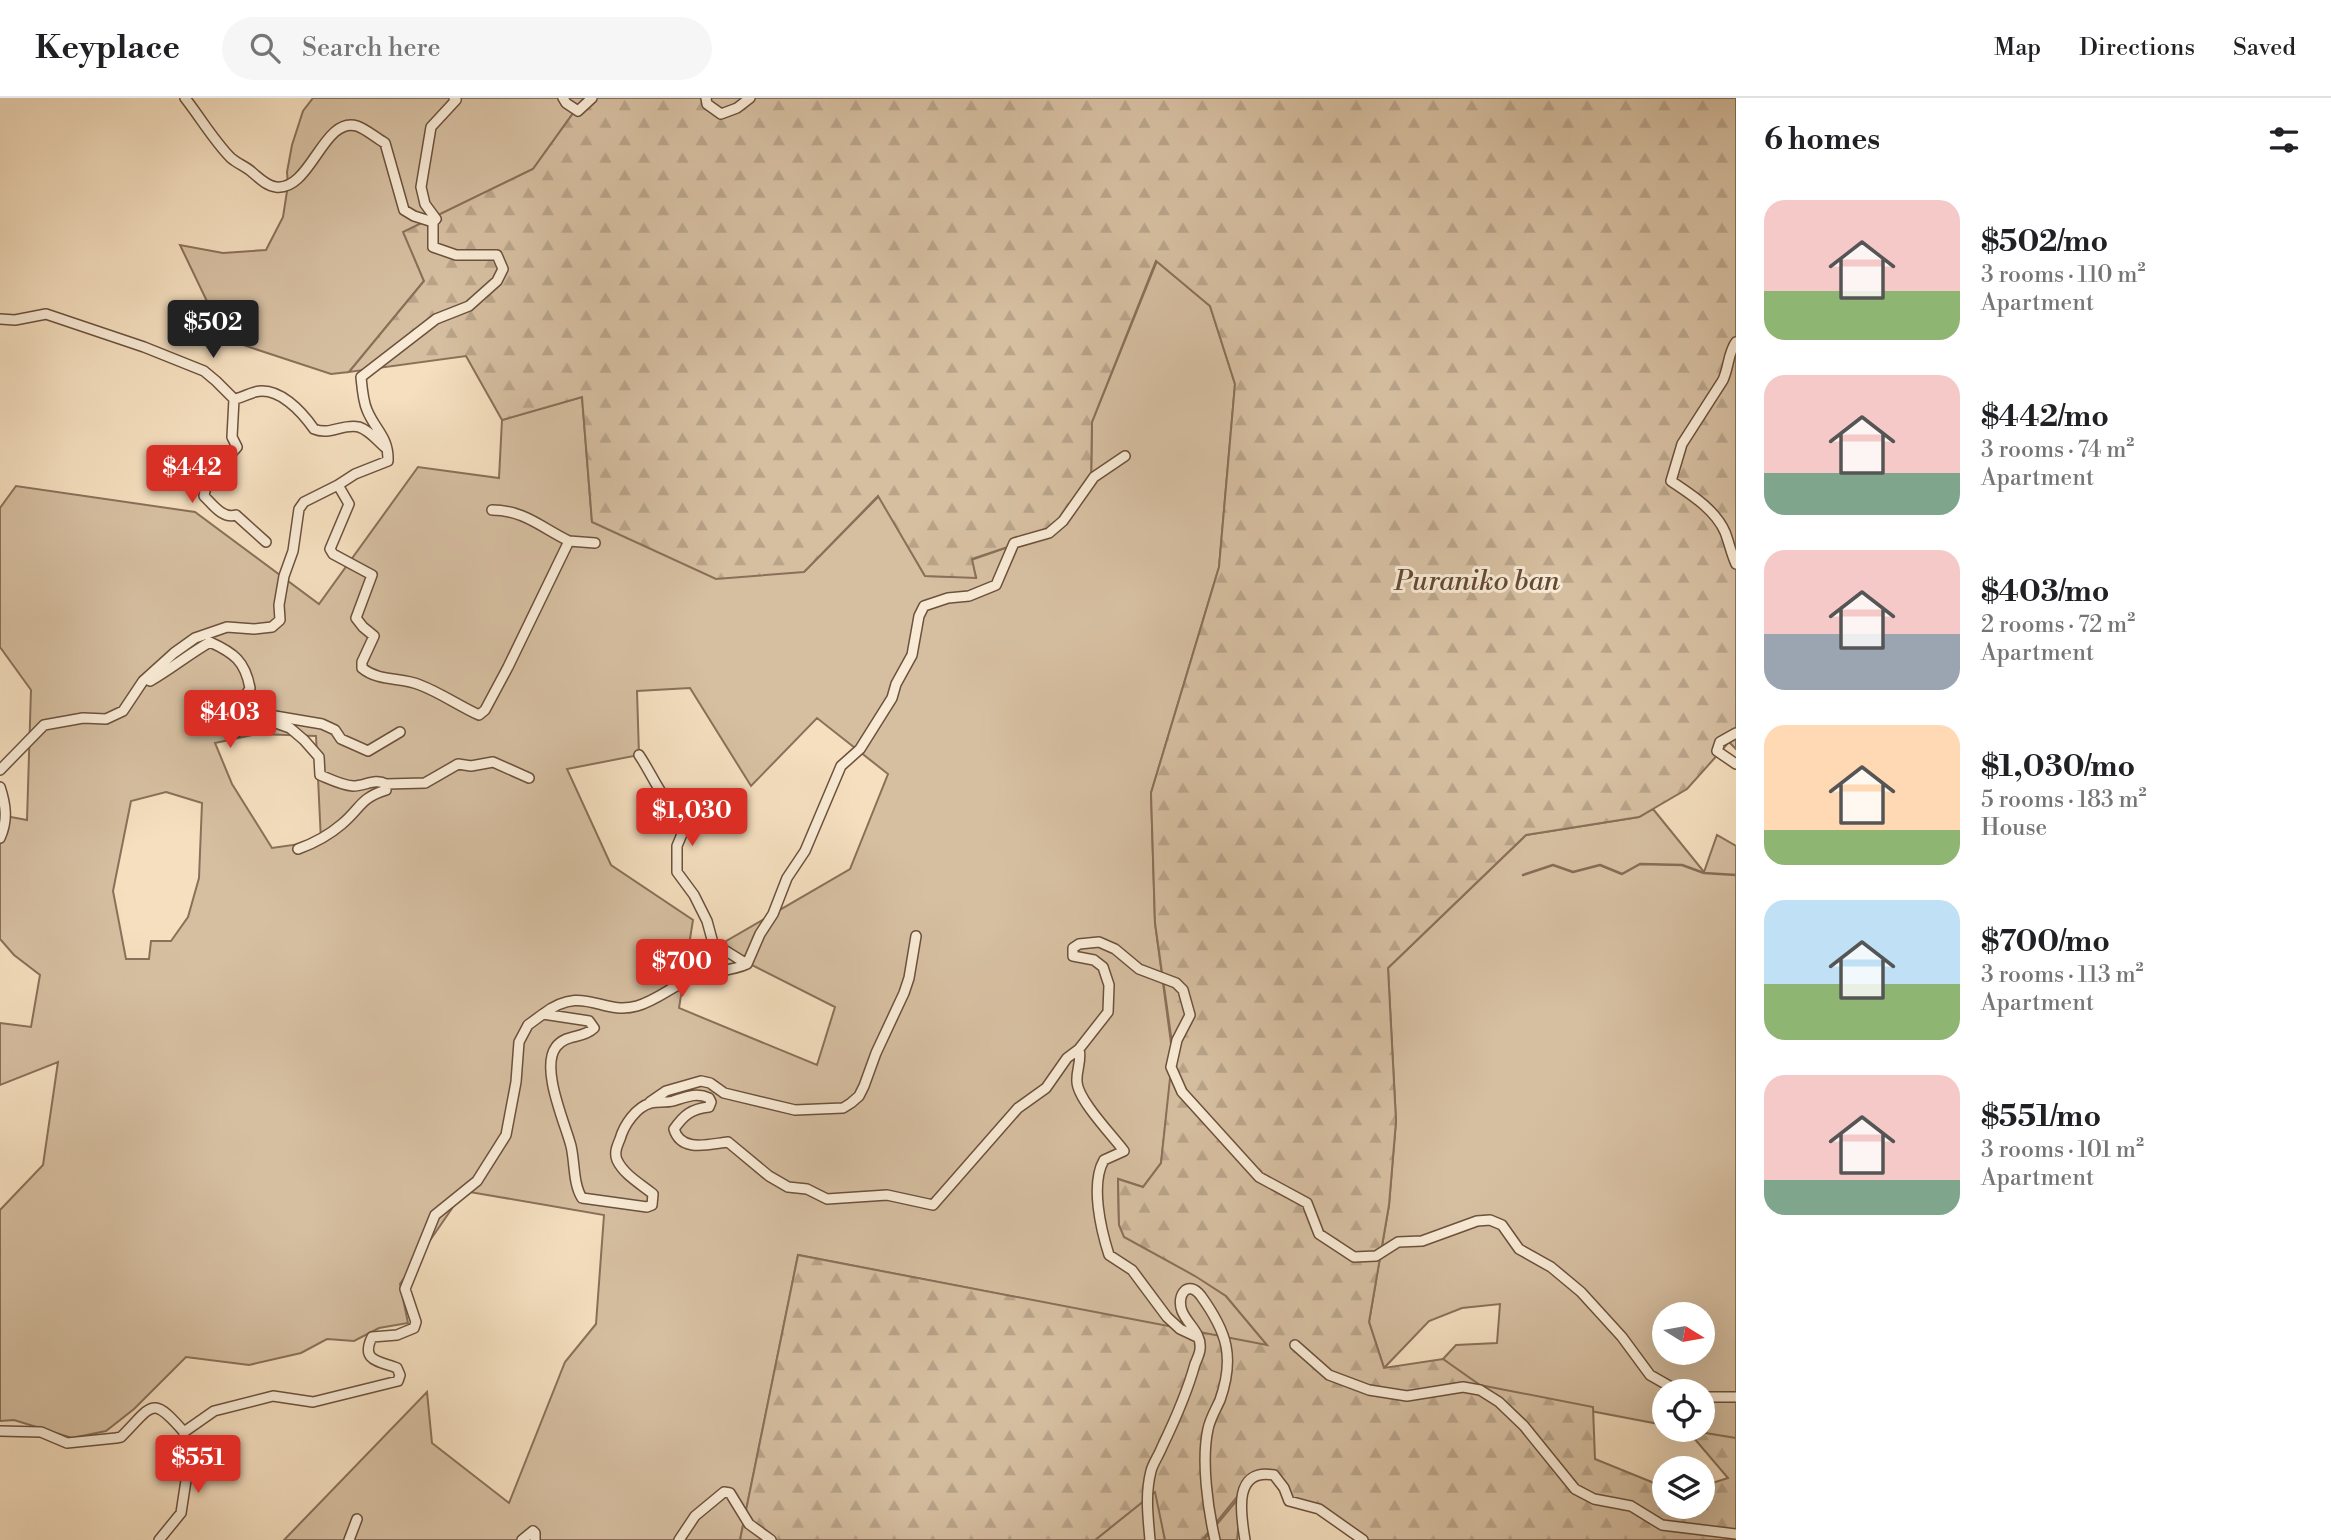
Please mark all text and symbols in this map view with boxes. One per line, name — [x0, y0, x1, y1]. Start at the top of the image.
search box — [222, 17, 712, 80]
text: Keyplace — [35, 28, 180, 69]
icon: search — [246, 29, 284, 67]
text: Search here — [302, 32, 441, 64]
text: Map — [1994, 33, 2041, 63]
text: Directions — [2079, 33, 2195, 63]
text: Saved — [2233, 33, 2296, 63]
text: 6 homes — [1764, 121, 1880, 159]
icon: filters — [2265, 121, 2303, 159]
text: $502/mo — [1981, 223, 2108, 261]
icon: home — [1820, 228, 1904, 312]
text: 3 rooms · 110 m² — [1981, 261, 2145, 289]
text: Apartment — [1981, 289, 2094, 317]
pin: $502 — [172, 300, 254, 360]
text: $502 — [184, 309, 242, 337]
text: $442/mo — [1981, 398, 2109, 436]
icon: home — [1820, 403, 1904, 487]
text: 3 rooms · 74 m² — [1981, 436, 2134, 464]
pin: $442 — [151, 446, 233, 505]
text: $442 — [162, 454, 222, 482]
text: Apartment — [1981, 464, 2094, 492]
park label: Puraniko ban — [1393, 564, 1560, 599]
text: $403/mo — [1981, 573, 2109, 611]
icon: home — [1820, 578, 1904, 662]
text: 2 rooms · 72 m² — [1981, 611, 2135, 639]
text: Apartment — [1981, 639, 2094, 667]
pin: $403 — [189, 690, 271, 750]
text: $403 — [200, 699, 260, 727]
text: $1,030/mo — [1981, 748, 2135, 786]
icon: home — [1820, 753, 1904, 837]
text: 5 rooms · 183 m² — [1981, 786, 2147, 814]
pin: $1,030 — [635, 788, 749, 848]
text: $1,030 — [652, 797, 732, 825]
text: House — [1981, 814, 2047, 842]
text: $700/mo — [1981, 923, 2110, 961]
icon: home — [1820, 928, 1904, 1012]
pin: $700 — [641, 940, 723, 999]
text: $700 — [652, 948, 712, 976]
text: 3 rooms · 113 m² — [1981, 961, 2144, 989]
text: Apartment — [1981, 989, 2094, 1017]
text: $551/mo — [1981, 1098, 2101, 1136]
icon: home — [1820, 1103, 1904, 1187]
text: 3 rooms · 101 m² — [1981, 1136, 2144, 1164]
text: Apartment — [1981, 1164, 2094, 1192]
north arrow — [1652, 1302, 1715, 1365]
map controls — [1652, 1302, 1715, 1519]
button: locate — [1652, 1379, 1715, 1442]
pin: $551 — [157, 1436, 239, 1495]
text: $551 — [171, 1444, 225, 1472]
button: layers — [1652, 1456, 1715, 1519]

